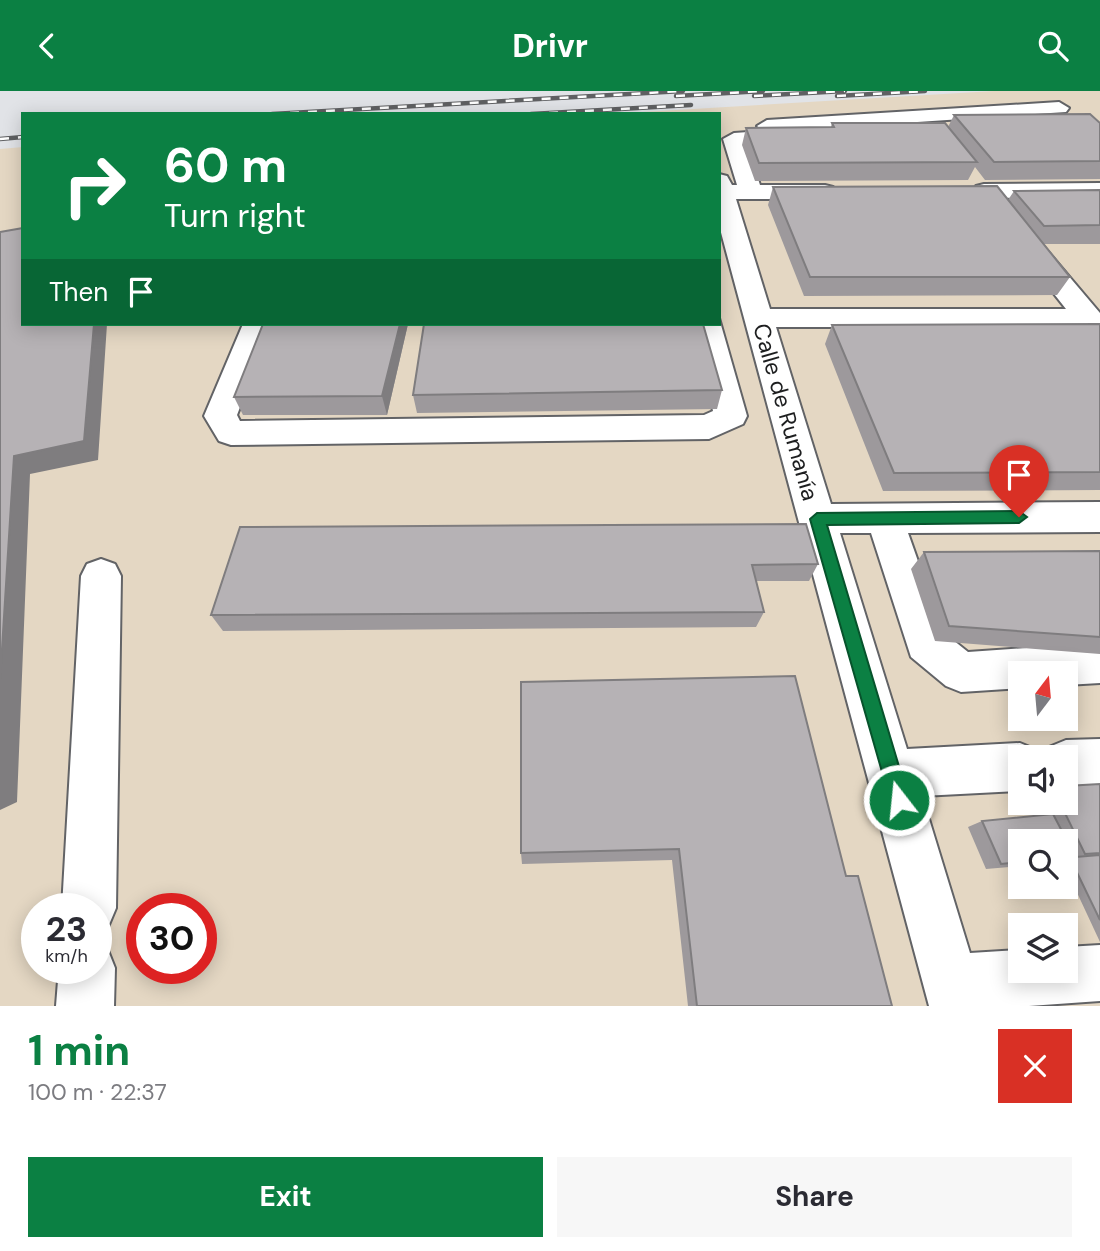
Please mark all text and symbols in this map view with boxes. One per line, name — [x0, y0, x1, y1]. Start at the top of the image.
text: Drivr — [512, 25, 588, 67]
icon: back — [28, 27, 66, 65]
icon: search — [1034, 27, 1072, 65]
text: 60 m — [164, 133, 287, 197]
icon: right — [49, 140, 140, 231]
text: Turn right — [164, 195, 306, 237]
icon: arrive — [122, 273, 160, 311]
text: Then — [49, 275, 108, 309]
street label: Calle de Rumanía — [746, 320, 826, 504]
pin — [989, 445, 1049, 517]
icon: arrive — [1000, 456, 1038, 494]
north arrow — [1008, 661, 1078, 731]
map controls — [1008, 661, 1078, 983]
button: sound — [1008, 745, 1078, 815]
position arrow — [862, 763, 936, 837]
button: search — [1008, 829, 1078, 899]
speed limit sign: 30 — [126, 893, 217, 984]
text: 23 — [46, 906, 87, 952]
button: layers — [1008, 913, 1078, 983]
text: km/h — [45, 944, 88, 968]
text: 1 min — [28, 1023, 130, 1078]
button: close — [998, 1029, 1072, 1103]
text: 100 m · 22:37 — [28, 1077, 167, 1107]
button: Exit — [28, 1157, 543, 1237]
button: Share — [557, 1157, 1072, 1237]

